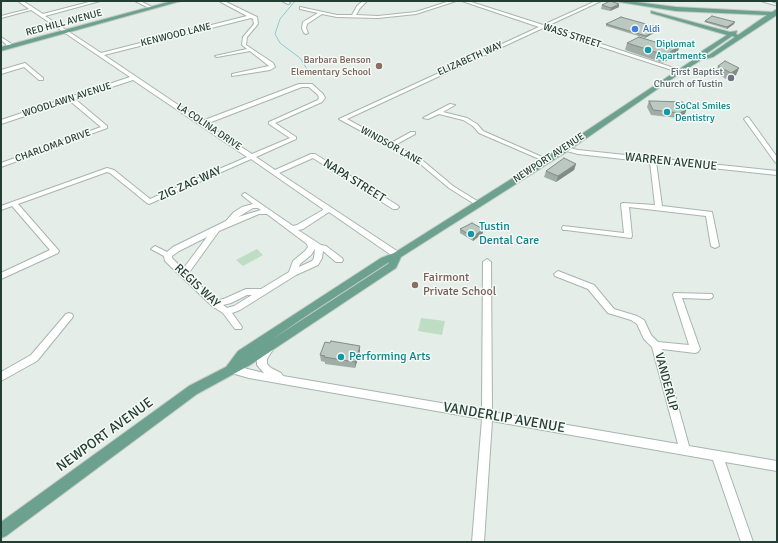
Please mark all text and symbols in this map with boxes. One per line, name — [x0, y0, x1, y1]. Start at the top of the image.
street label: RED HILL AVENUE — [24, 7, 104, 39]
street label: KENWOOD LANE — [139, 20, 213, 50]
street label: WASS STREET — [542, 21, 602, 51]
place label: Aldi — [643, 23, 660, 35]
marker: Aldi — [630, 24, 640, 34]
place label: Diplomat Apartments — [656, 38, 706, 62]
street label: ELIZABETH WAY — [436, 39, 504, 79]
marker: Diplomat Apartments — [643, 45, 653, 55]
place label: Barbara Benson Elementary School — [291, 54, 371, 78]
marker: Barbara Benson Elementary School — [374, 61, 384, 71]
place label: First Baptist Church of Tustin — [654, 66, 723, 90]
marker: First Baptist Church of Tustin — [726, 73, 736, 83]
street label: WOODLAWN AVENUE — [21, 80, 113, 120]
place label: SoCal Smiles Dentistry — [675, 100, 730, 124]
street label: LA COLINA DRIVE — [174, 101, 244, 153]
marker: SoCal Smiles Dentistry — [662, 107, 672, 117]
street label: WINDSOR LANE — [358, 124, 424, 168]
street label: CHARLOMA DRIVE — [14, 127, 92, 165]
street label: NEWPORT AVENUE — [511, 131, 587, 185]
street label: WARREN AVENUE — [624, 150, 718, 174]
street label: NAPA STREET — [320, 156, 388, 206]
street label: ZIG ZAG WAY — [156, 164, 224, 204]
place label: Tustin Dental Care — [479, 220, 539, 248]
marker: Tustin Dental Care — [466, 229, 476, 239]
street label: REGIS WAY — [171, 261, 223, 311]
place label: Fairmont Private School — [423, 271, 496, 299]
marker: Fairmont Private School — [410, 280, 420, 290]
place label: Performing Arts — [349, 350, 431, 364]
street label: VANDERLIP — [651, 351, 681, 413]
marker: Performing Arts — [336, 352, 346, 362]
street label: NEWPORT AVENUE — [53, 394, 157, 476]
street label: VANDERLIP AVENUE — [442, 399, 566, 437]

